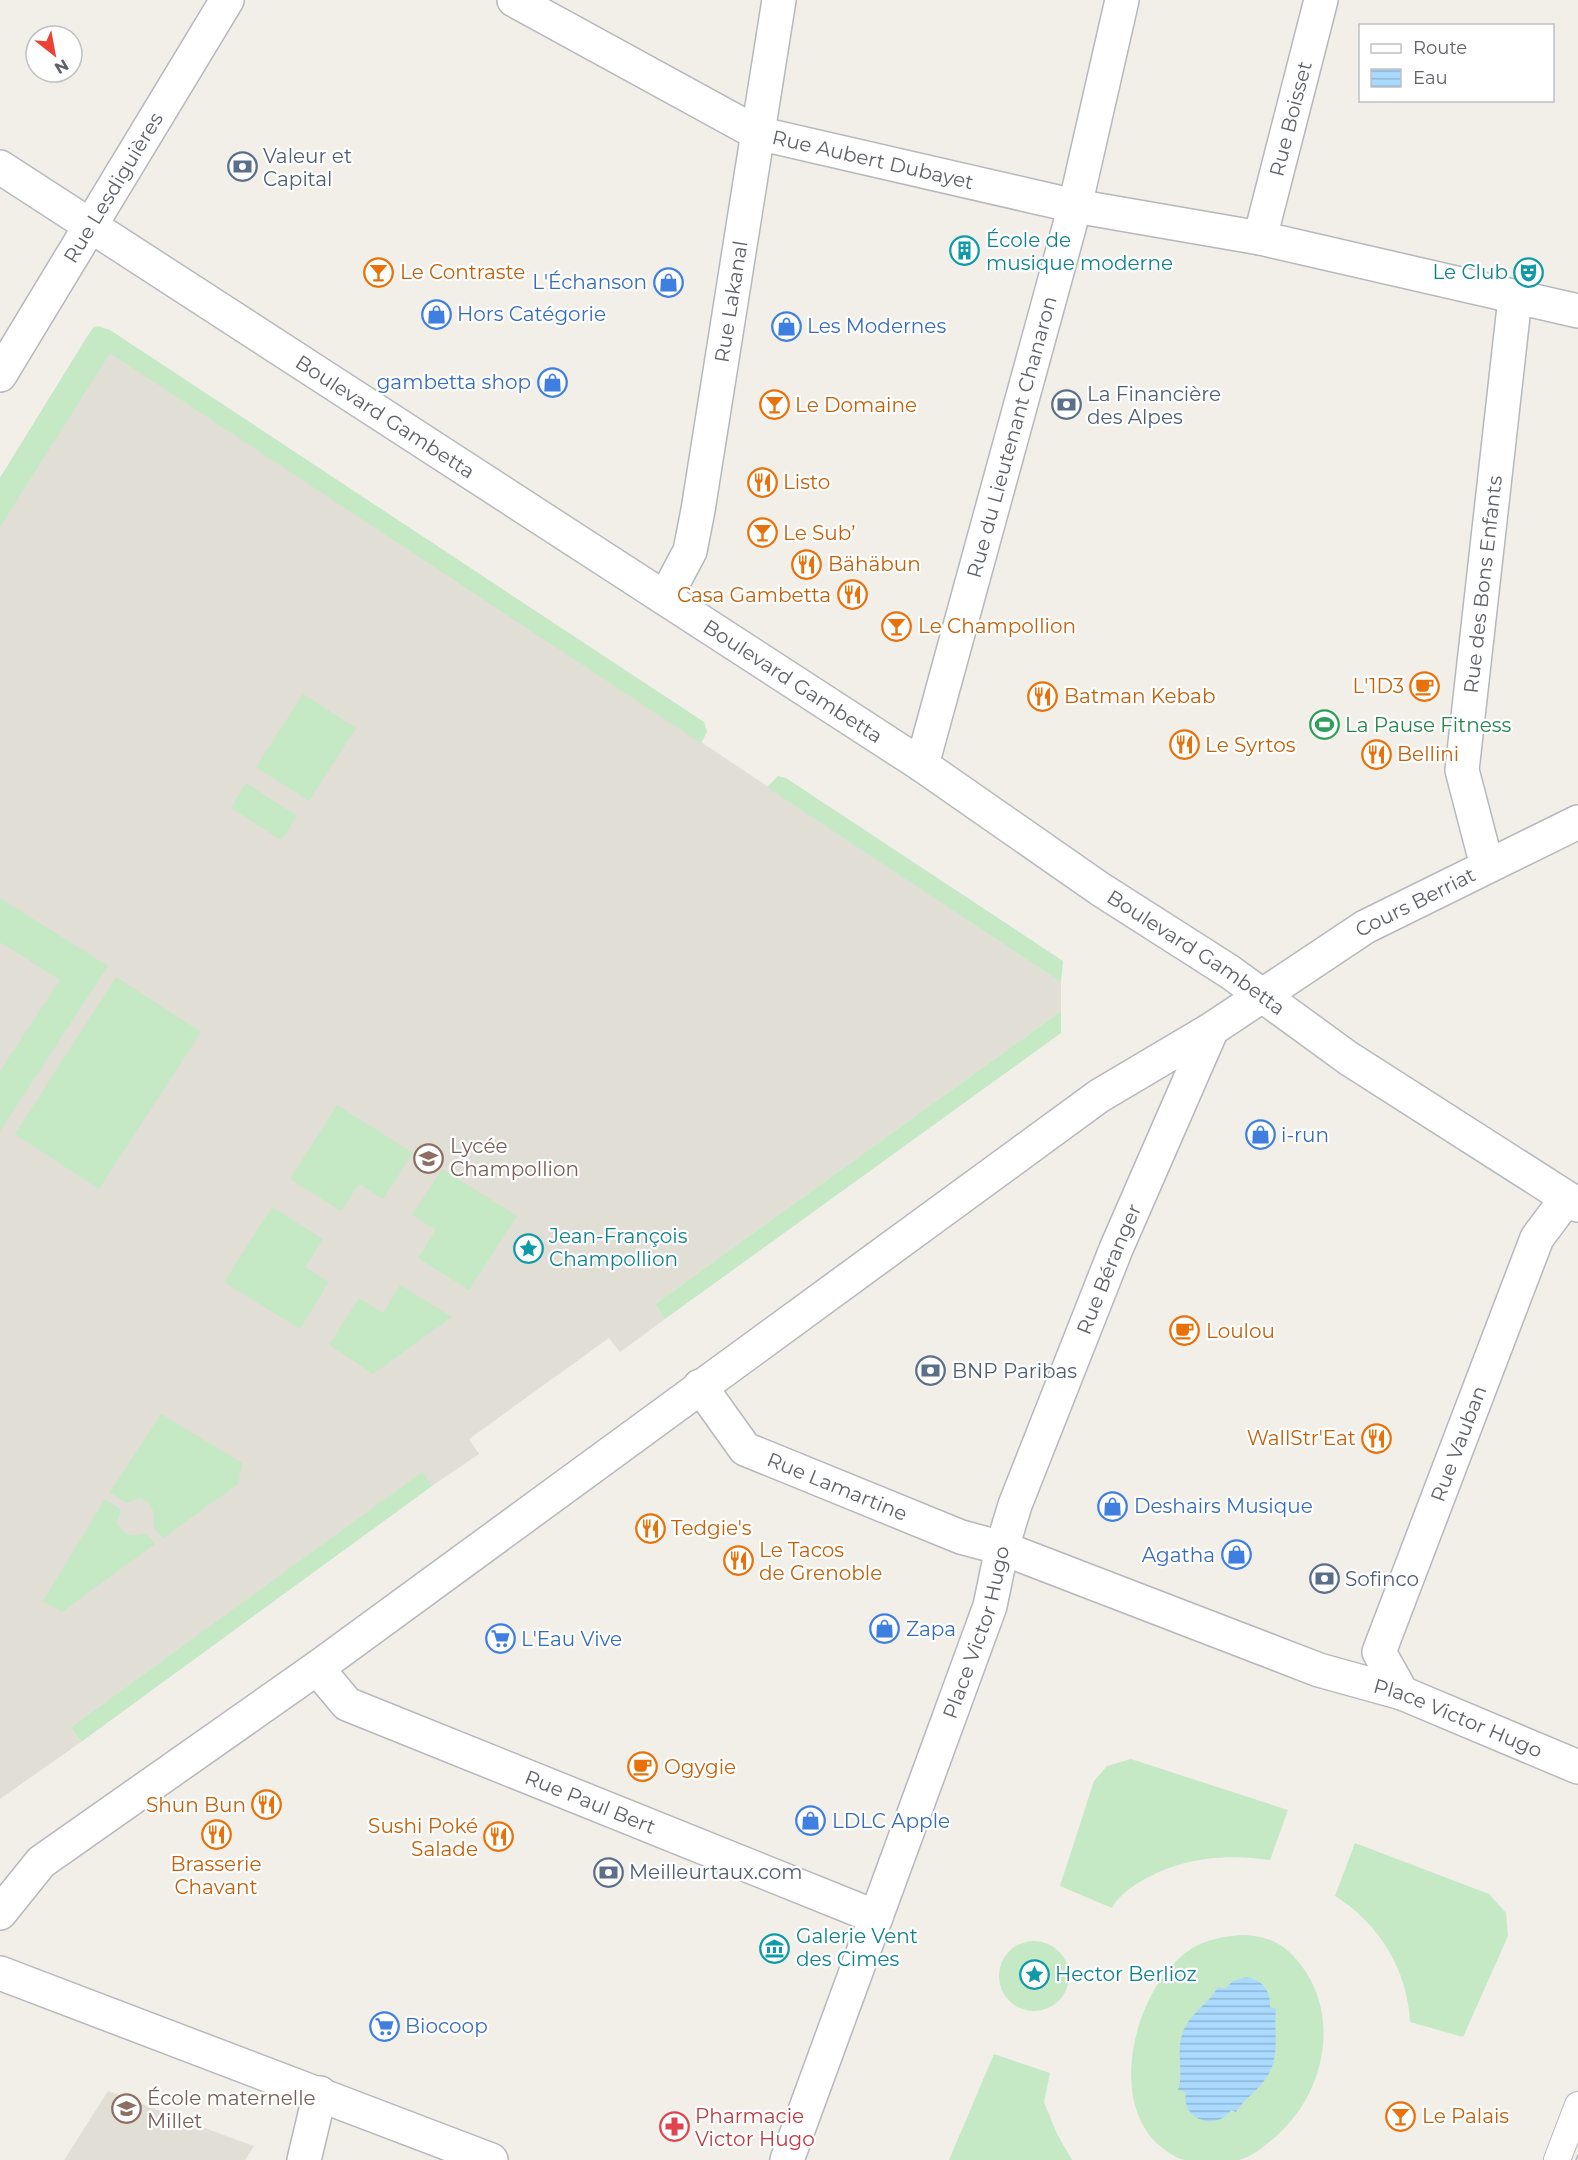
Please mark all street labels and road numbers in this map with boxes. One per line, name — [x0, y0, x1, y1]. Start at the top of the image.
street label: Rue Boisset — [1264, 59, 1317, 179]
street label: Rue Lesdiguières — [59, 108, 168, 267]
street label: Rue Aubert Dubayet — [770, 125, 976, 194]
street label: Rue Lakanal — [710, 239, 753, 364]
street label: Rue du Lieutenant Chanaron — [962, 294, 1062, 581]
street label: Boulevard Gambetta — [291, 350, 479, 484]
street label: Rue des Bons Enfants — [1459, 474, 1507, 694]
street label: Boulevard Gambetta — [699, 614, 887, 748]
street label: Cours Berriat — [1351, 862, 1479, 942]
street label: Boulevard Gambetta — [1103, 885, 1290, 1020]
street label: Rue Béranger — [1072, 1200, 1146, 1338]
street label: Rue Vauban — [1426, 1382, 1492, 1505]
street label: Rue Lamartine — [764, 1447, 911, 1526]
street label: Place Victor Hugo — [938, 1544, 1014, 1722]
street label: Place Victor Hugo — [1371, 1674, 1546, 1763]
street label: Rue Paul Bert — [521, 1765, 659, 1839]

